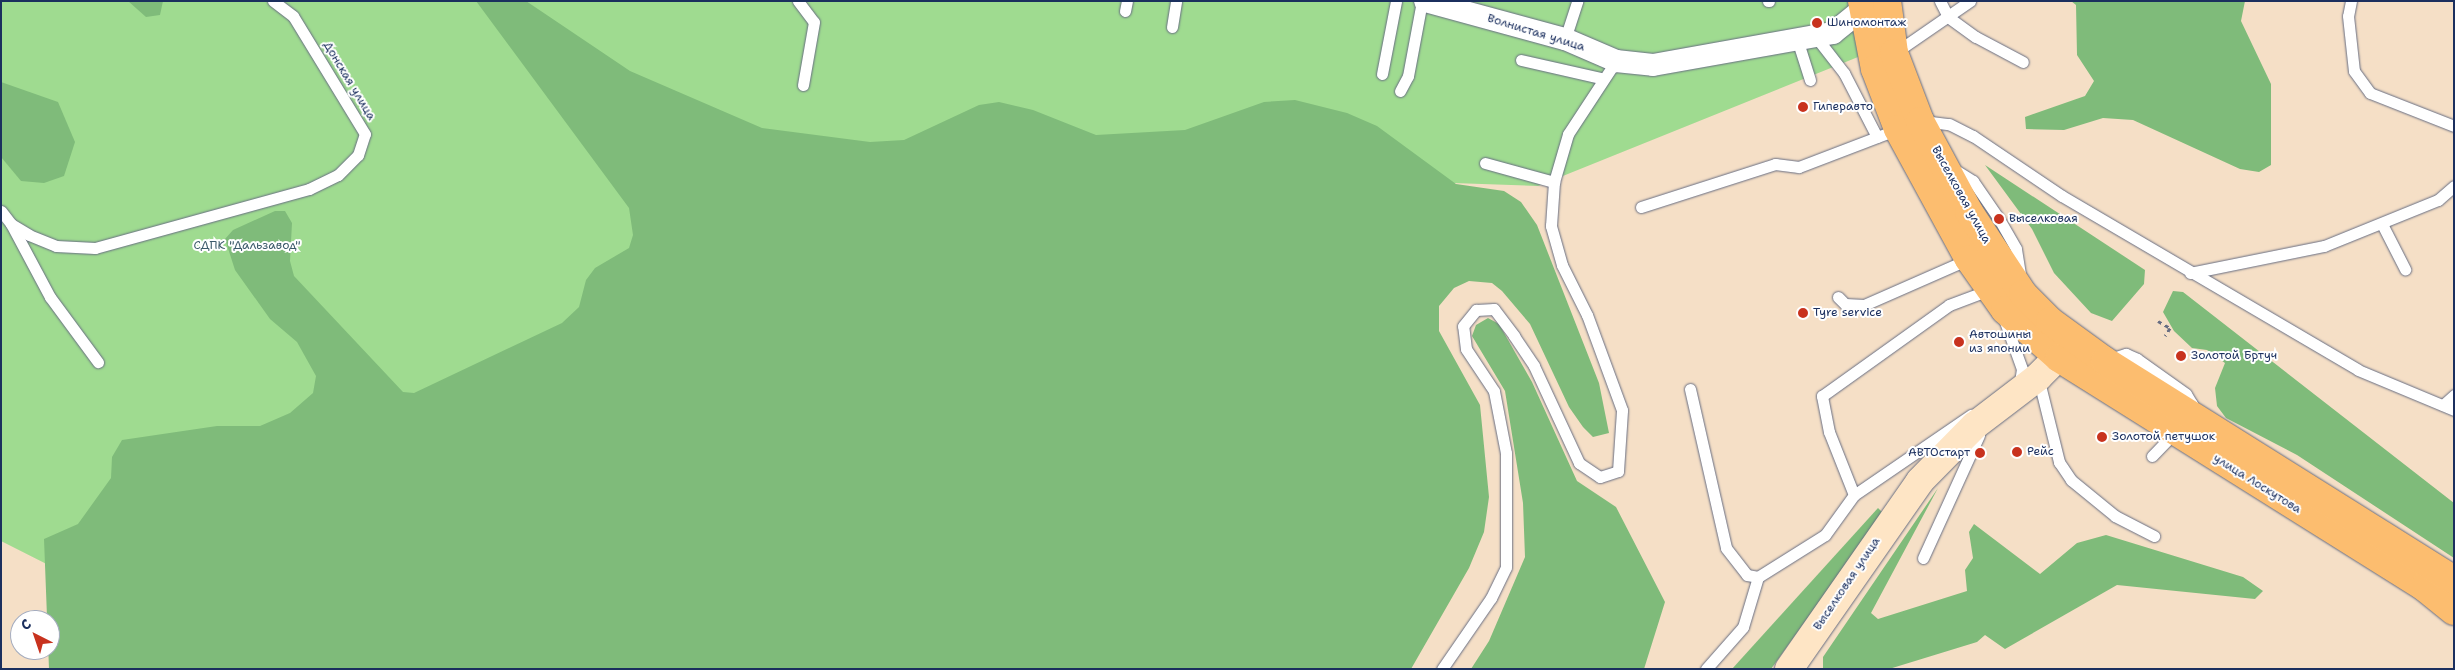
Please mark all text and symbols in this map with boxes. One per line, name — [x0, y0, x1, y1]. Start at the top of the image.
street label: Волнистая улица — [1485, 11, 1587, 55]
place label: Шиномонтаж — [1827, 16, 1906, 30]
marker: Шиномонтаж — [1811, 17, 1823, 29]
street label: Донская улица — [320, 39, 378, 123]
place label: Гиперавто — [1813, 100, 1873, 114]
marker: Гиперавто — [1797, 101, 1809, 113]
street label: Выселковая улица — [1928, 144, 1994, 246]
place label: Выселковая — [2009, 212, 2078, 226]
marker: Выселковая — [1993, 213, 2005, 225]
park label: СДПК "Дальзавод" — [193, 239, 301, 253]
place label: Tyre service — [1813, 306, 1882, 320]
marker: Tyre service — [1797, 307, 1809, 319]
place label: Автошины из японии — [1969, 328, 2031, 356]
marker: Автошины из японии — [1953, 336, 1965, 348]
place label: Золотой Бртуч — [2191, 349, 2277, 363]
marker: Золотой Бртуч — [2175, 350, 2187, 362]
place label: Золотой петушок — [2112, 430, 2215, 444]
marker: Золотой петушок — [2096, 431, 2108, 443]
place label: Рейс — [2027, 445, 2054, 459]
place label: АВТОстарт — [1908, 446, 1970, 460]
marker: Рейс — [2011, 446, 2023, 458]
marker: АВТОстарт — [1974, 447, 1986, 459]
street label: улица Лоскутова — [2210, 451, 2304, 517]
street label: Выселковая улица — [1811, 535, 1883, 633]
north arrow — [10, 610, 60, 660]
text: С — [17, 615, 35, 634]

